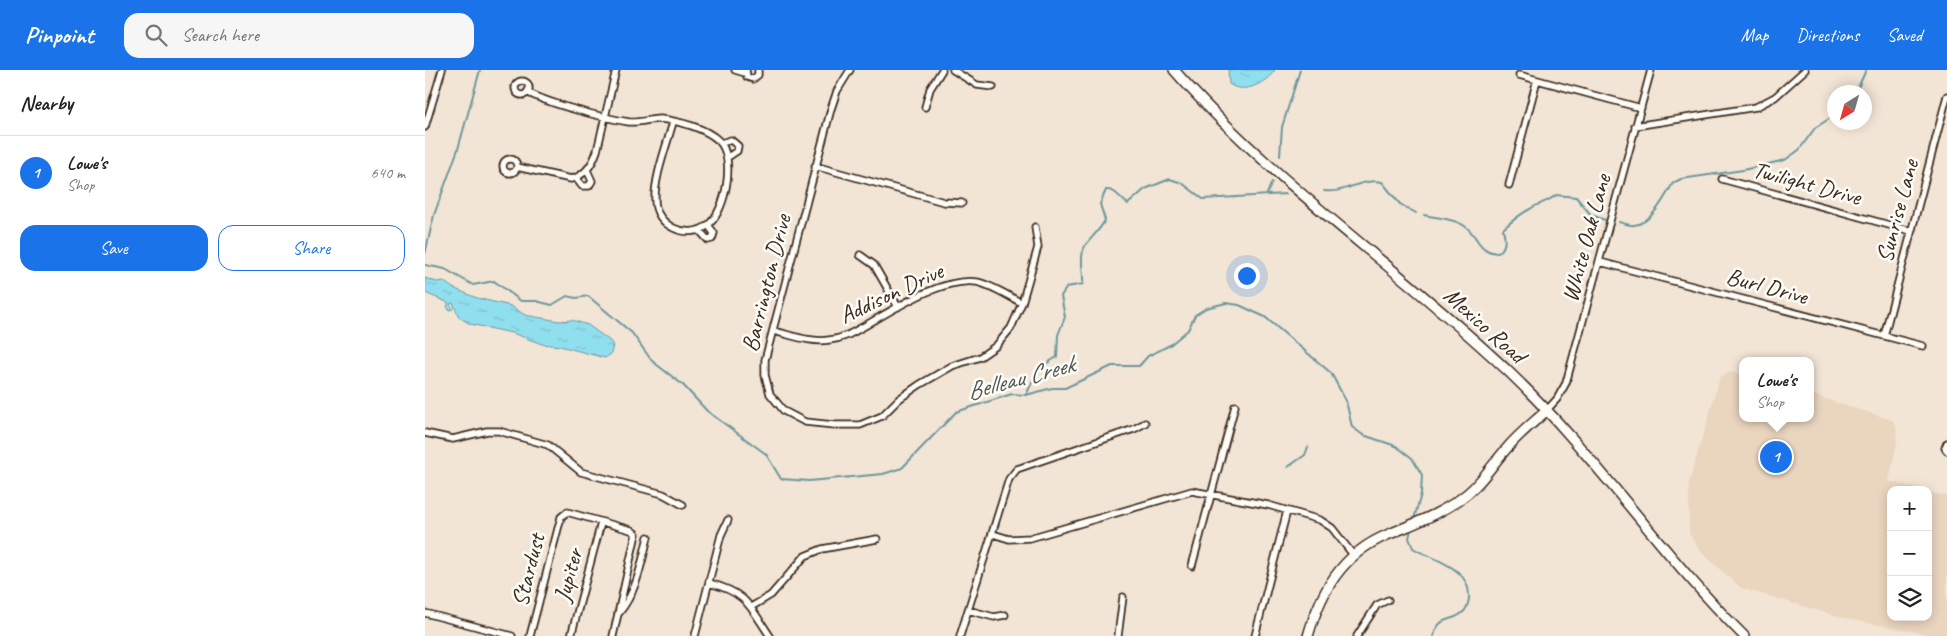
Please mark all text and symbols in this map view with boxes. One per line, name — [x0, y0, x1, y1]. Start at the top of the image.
search box — [124, 13, 474, 58]
text: Pinpoint — [25, 20, 94, 50]
icon: search — [142, 21, 170, 49]
text: Search here — [182, 23, 259, 47]
text: Map — [1741, 24, 1768, 46]
text: Directions — [1796, 24, 1859, 46]
text: Saved — [1887, 24, 1922, 46]
north arrow — [1827, 85, 1872, 130]
text: Nearby — [20, 90, 73, 116]
text: Lowe's — [67, 151, 107, 175]
street label: Twilight Drive — [1750, 154, 1866, 212]
street label: Sunrise Lane — [1869, 154, 1926, 266]
text: 1 — [32, 163, 40, 183]
text: 640 m — [371, 163, 405, 183]
street label: White Oak Lane — [1555, 169, 1618, 305]
text: Shop — [67, 175, 94, 195]
street label: Barrington Drive — [734, 209, 798, 355]
button: Save — [20, 225, 208, 271]
button: Share — [218, 225, 405, 271]
street label: Addison Drive — [834, 255, 950, 330]
street label: Burl Drive — [1723, 261, 1813, 312]
your location — [1234, 263, 1260, 289]
street label: Mexico Road — [1438, 280, 1535, 372]
water label: Belleau Creek — [963, 347, 1082, 408]
popup — [1739, 357, 1814, 422]
text: Lowe's — [1757, 368, 1796, 392]
text: Shop — [1757, 392, 1784, 412]
pin: 1 — [1760, 438, 1792, 476]
map controls — [1887, 486, 1932, 621]
button: + — [1887, 486, 1932, 531]
street label: Stardust — [505, 529, 552, 609]
button: − — [1887, 531, 1932, 576]
street label: Jupiter — [546, 543, 590, 606]
button: layers — [1887, 576, 1932, 621]

